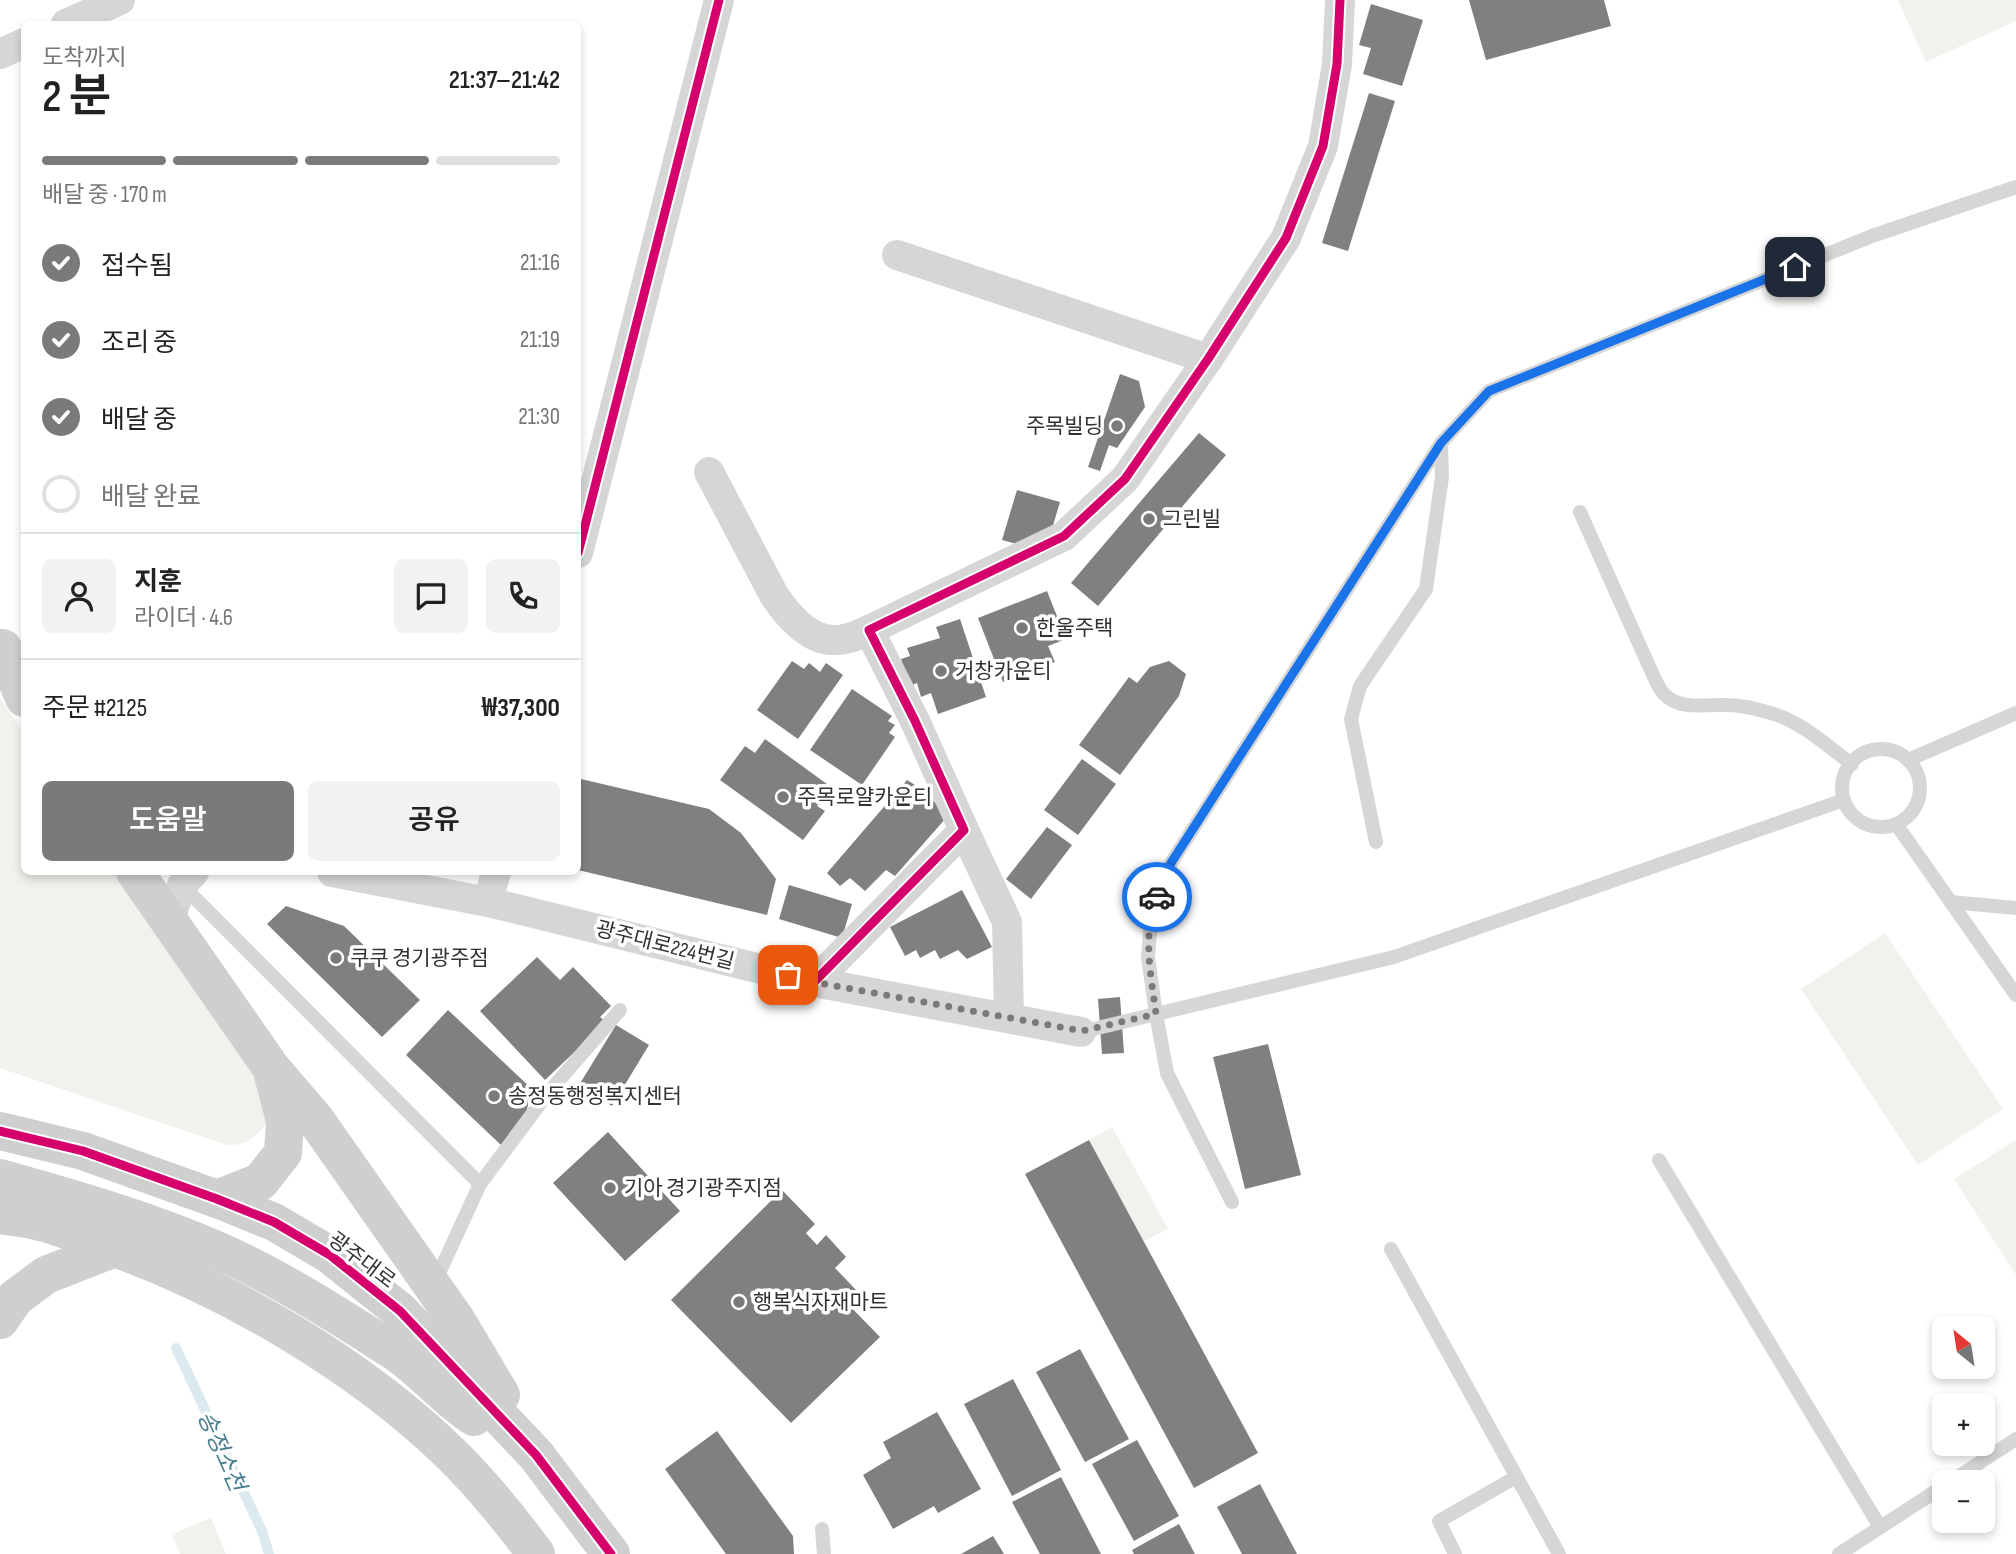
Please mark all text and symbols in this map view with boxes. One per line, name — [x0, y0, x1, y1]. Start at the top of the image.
text: 도착까지 — [42, 44, 127, 72]
text: 21:37–21:42 — [449, 65, 560, 96]
text: 2 분 — [42, 70, 111, 125]
text: 배달 중 · 170 m — [42, 181, 167, 209]
pin — [1765, 237, 1825, 297]
icon: check — [42, 244, 80, 282]
icon: home — [1776, 248, 1814, 286]
text: 21:16 — [520, 249, 560, 277]
text: 접수됨 — [101, 251, 173, 282]
icon: check — [42, 321, 80, 359]
text: 21:19 — [520, 326, 560, 354]
text: 조리 중 — [101, 328, 177, 359]
icon: check — [42, 398, 80, 436]
text: 21:30 — [518, 403, 560, 431]
text: 배달 중 — [101, 405, 177, 436]
place label: 주목빌딩 — [1026, 414, 1103, 439]
marker: 주목빌딩 — [1109, 418, 1125, 434]
text: 배달 완료 — [101, 482, 201, 513]
place label: 그린빌 — [1163, 507, 1221, 532]
marker: 그린빌 — [1141, 511, 1157, 527]
button: person — [42, 559, 116, 633]
button: chat — [394, 559, 468, 633]
button: phone — [486, 559, 560, 633]
text: 지훈 — [134, 567, 182, 598]
text: 라이더 · 4.6 — [134, 604, 233, 632]
place label: 한울주택 — [1036, 616, 1113, 641]
marker: 한울주택 — [1014, 620, 1030, 636]
place label: 거창카운티 — [955, 659, 1052, 684]
marker: 거창카운티 — [933, 663, 949, 679]
text: 주문 #2125 — [42, 693, 147, 724]
text: ₩37,300 — [482, 693, 560, 724]
button: 도움말 — [42, 781, 294, 861]
button: 공유 — [308, 781, 560, 861]
place label: 주목로얄카운티 — [797, 785, 932, 810]
marker: 주목로얄카운티 — [775, 789, 791, 805]
courier — [1122, 862, 1192, 932]
icon: car — [1138, 878, 1176, 916]
street label: 광주대로224번길 — [593, 916, 737, 975]
pin — [758, 945, 818, 1005]
place label: 쿠쿠 경기광주점 — [350, 946, 489, 971]
marker: 쿠쿠 경기광주점 — [328, 950, 344, 966]
icon: bag — [769, 956, 807, 994]
place label: 송정동행정복지센터 — [508, 1084, 682, 1109]
marker: 송정동행정복지센터 — [486, 1088, 502, 1104]
place label: 기아 경기광주지점 — [624, 1176, 782, 1201]
marker: 기아 경기광주지점 — [602, 1180, 618, 1196]
street label: 광주대로 — [323, 1227, 400, 1294]
place label: 행복식자재마트 — [753, 1290, 888, 1315]
marker: 행복식자재마트 — [731, 1294, 747, 1310]
north arrow — [1932, 1316, 1995, 1379]
map controls — [1932, 1316, 1995, 1533]
button: + — [1932, 1393, 1995, 1456]
water label: 송정소천 — [191, 1407, 252, 1498]
button: − — [1932, 1470, 1995, 1533]

